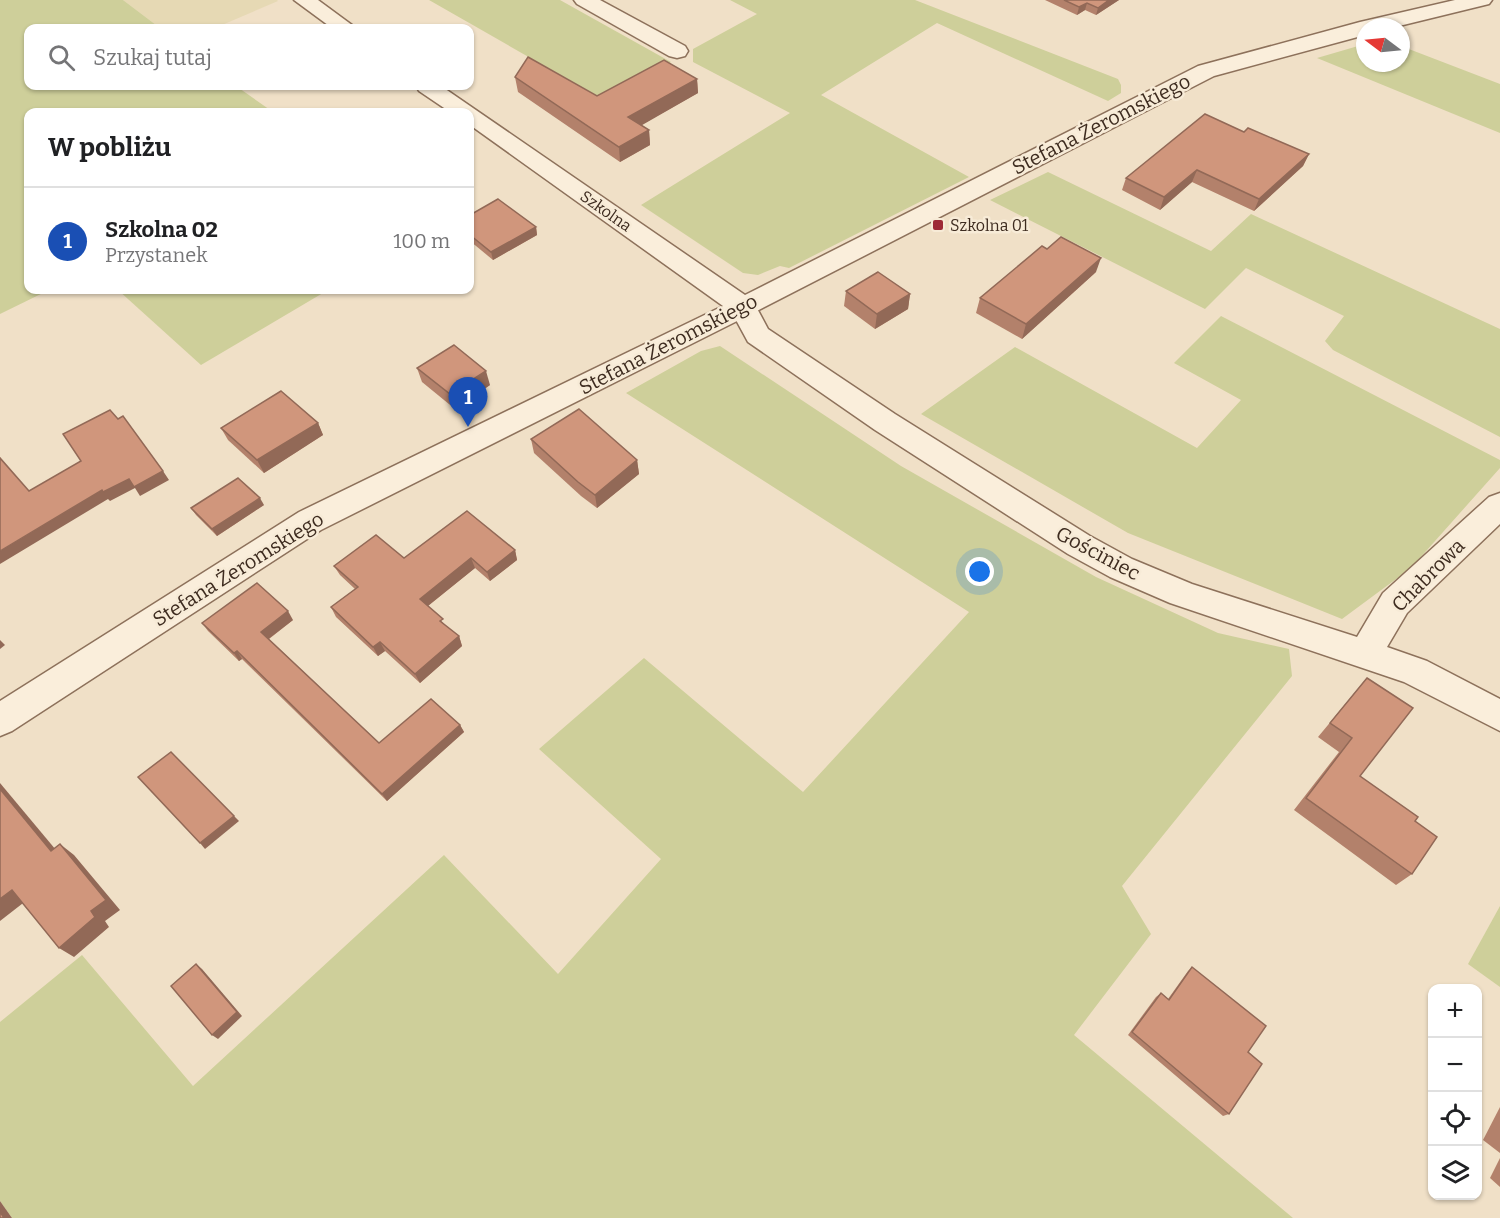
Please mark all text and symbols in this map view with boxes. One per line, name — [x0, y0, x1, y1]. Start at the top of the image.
north arrow — [1356, 18, 1410, 72]
search box — [24, 24, 474, 90]
icon: search — [45, 41, 78, 74]
text: Szukaj tutaj — [93, 44, 212, 71]
street label: Stefana Żeromskiego — [1008, 69, 1194, 179]
text: W pobliżu — [48, 132, 171, 163]
street label: Szkolna — [577, 186, 636, 236]
text: Szkolna 02 — [105, 216, 218, 243]
place label: Szkolna 01 — [950, 216, 1029, 235]
marker: Szkolna 01 — [931, 218, 945, 232]
text: 1 — [63, 229, 72, 253]
text: 100 m — [393, 229, 450, 253]
text: Przystanek — [105, 243, 207, 267]
street label: Stefana Żeromskiego — [575, 289, 761, 399]
pin: 1 — [448, 378, 488, 427]
street label: Stefana Żeromskiego — [148, 507, 328, 631]
street label: Gościniec — [1052, 521, 1144, 585]
street label: Chabrowa — [1387, 533, 1470, 616]
your location — [965, 557, 994, 586]
map controls — [1428, 984, 1482, 1200]
button: + — [1428, 984, 1482, 1038]
button: − — [1428, 1038, 1482, 1092]
button: locate — [1428, 1092, 1482, 1146]
button: layers — [1428, 1146, 1482, 1200]

